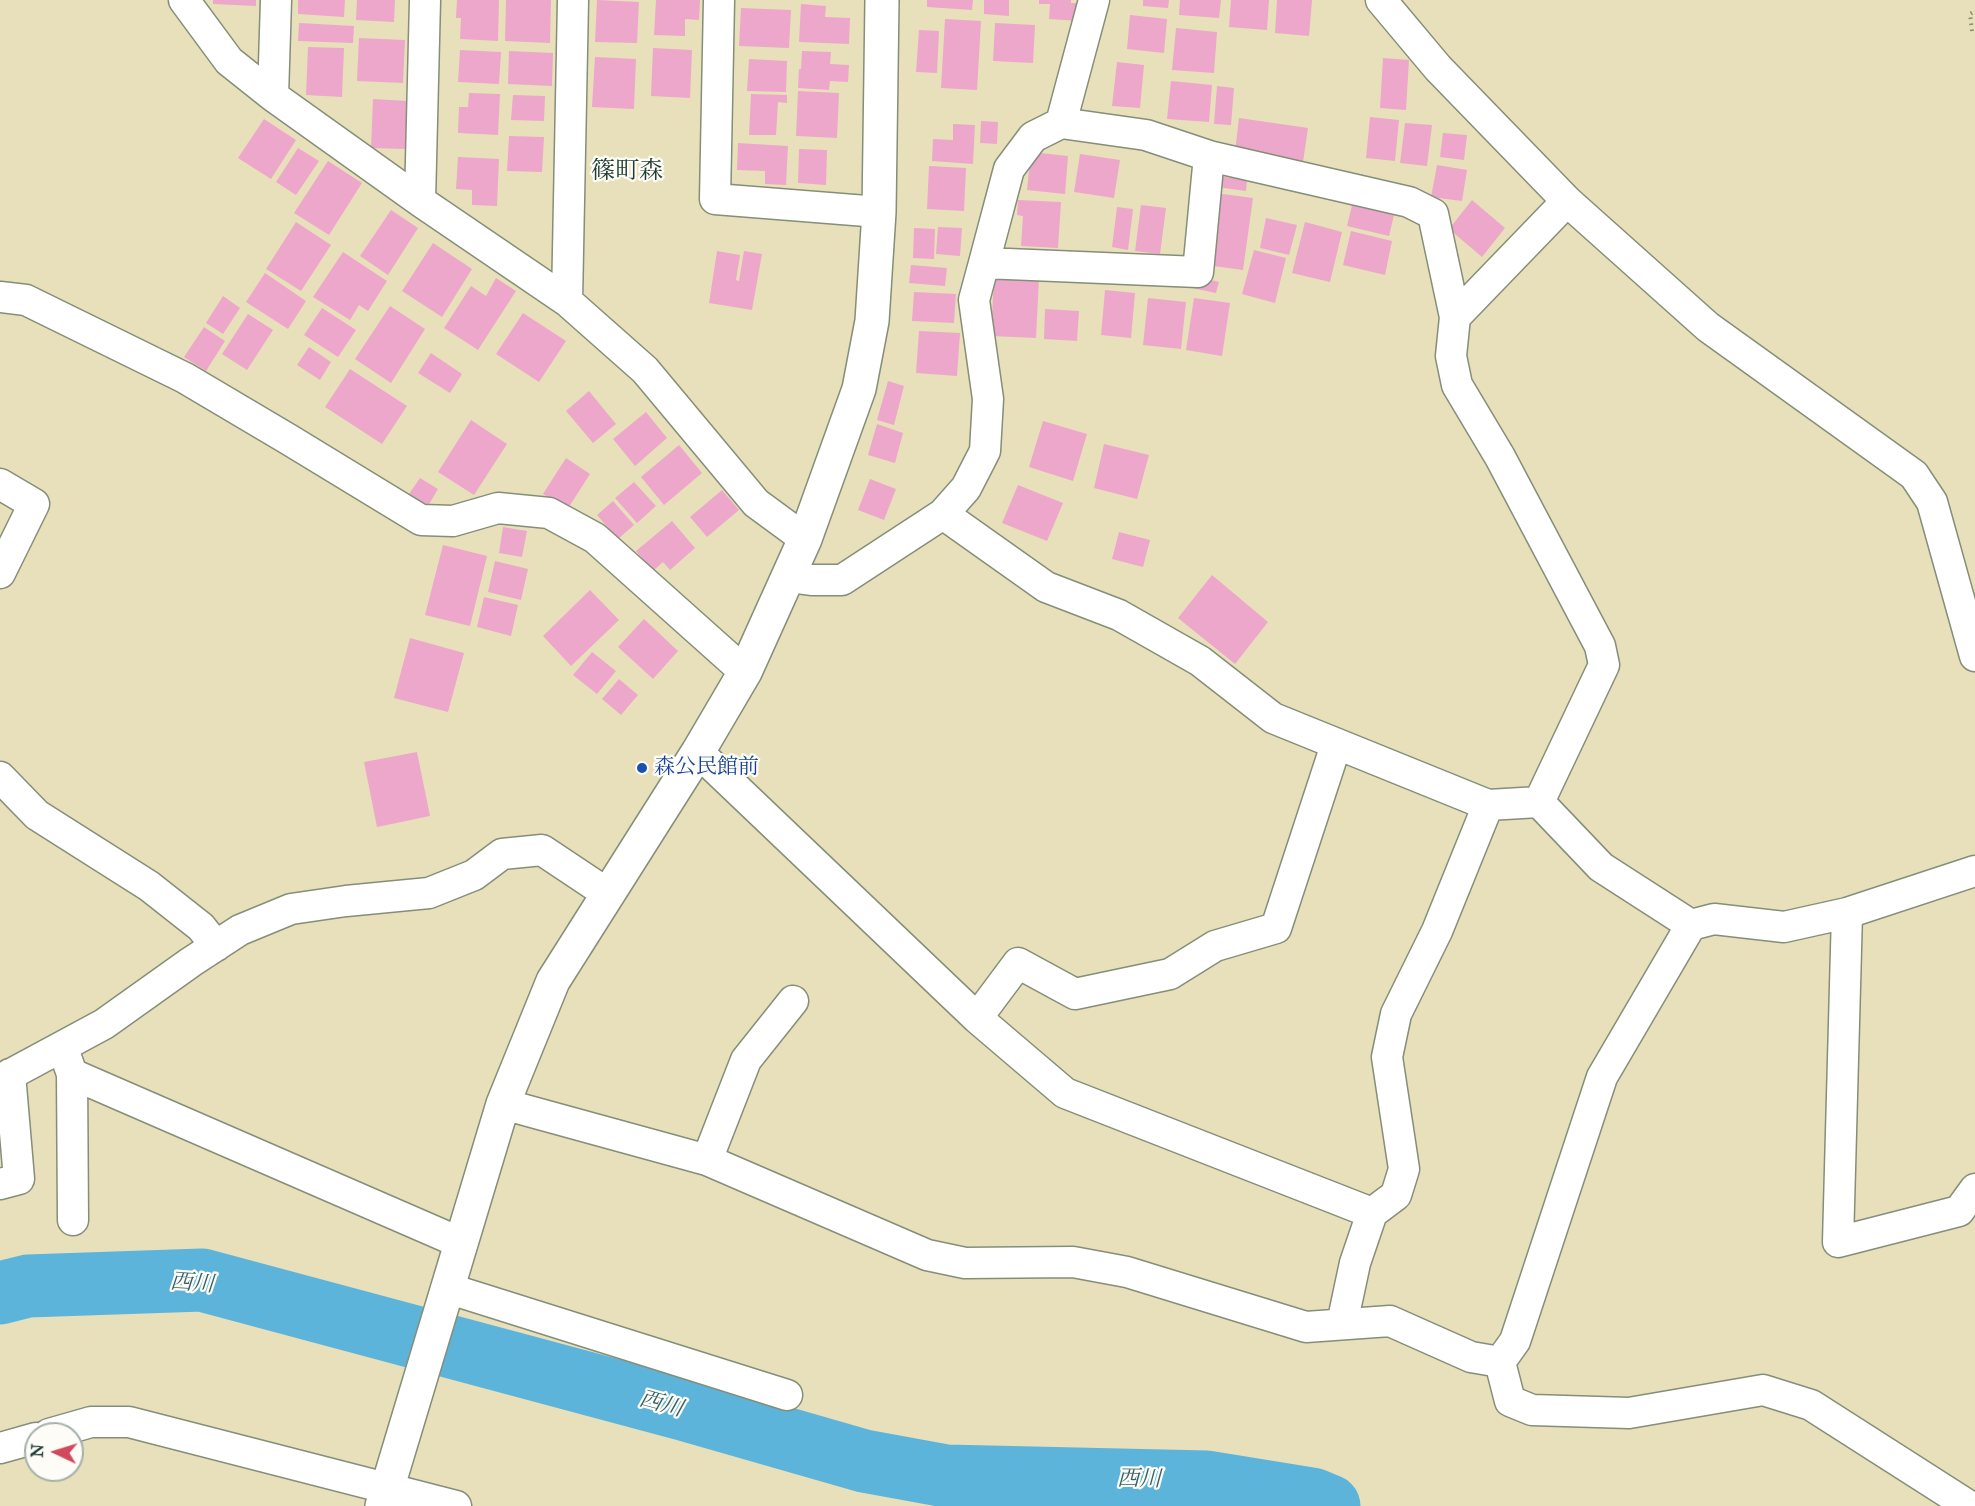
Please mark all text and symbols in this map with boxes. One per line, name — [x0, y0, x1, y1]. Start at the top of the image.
district label: 篠町森 — [591, 158, 663, 186]
place label: 森公民館前 — [654, 755, 759, 781]
marker: 森公民館前 — [635, 761, 649, 775]
water label: 西川 — [169, 1269, 215, 1299]
water label: 西川 — [636, 1387, 686, 1423]
north arrow — [24, 1422, 84, 1482]
text: N — [28, 1443, 47, 1458]
water label: 西川 — [1117, 1466, 1161, 1494]

